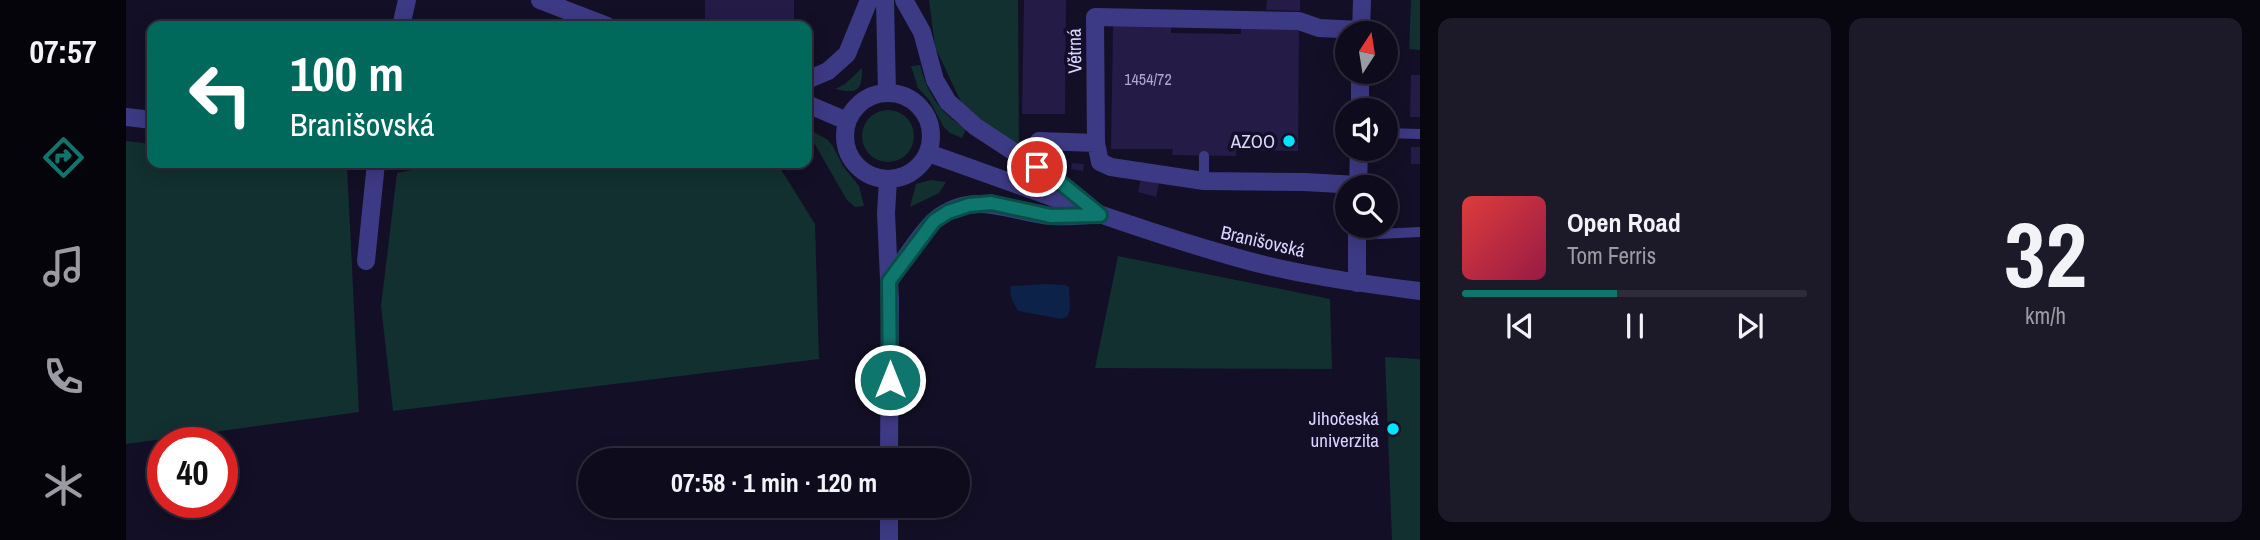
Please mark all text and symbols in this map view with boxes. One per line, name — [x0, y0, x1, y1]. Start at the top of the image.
north arrow — [1335, 21, 1398, 84]
map controls — [1335, 21, 1398, 238]
street label: Větrná — [1061, 28, 1087, 74]
text: 07:57 — [29, 30, 97, 73]
text: 100 m — [290, 40, 404, 106]
icon: left — [175, 49, 266, 140]
house number: 1454/72 — [1124, 68, 1172, 90]
button: sound — [1335, 98, 1398, 161]
text: Branišovská — [290, 103, 434, 146]
place label: AZOO — [1230, 128, 1275, 154]
icon: directions — [39, 133, 88, 182]
marker: AZOO — [1281, 133, 1297, 149]
pin — [1007, 137, 1067, 197]
icon: arrive — [1018, 148, 1056, 186]
button: search — [1335, 175, 1398, 238]
text: 32 — [2004, 193, 2087, 315]
text: Open Road — [1567, 205, 1681, 240]
street label: Branišovská — [1218, 219, 1308, 263]
text: Tom Ferris — [1567, 240, 1656, 271]
icon: music — [39, 242, 88, 291]
text: km/h — [2025, 300, 2066, 331]
icon: previous — [1501, 307, 1539, 345]
icon: pause — [1616, 307, 1654, 345]
icon: next — [1731, 307, 1769, 345]
position arrow — [853, 343, 927, 417]
icon: phone — [39, 352, 88, 401]
place label: Jihočeská univerzita — [1309, 405, 1379, 453]
marker: Jihočeská univerzita — [1385, 421, 1401, 437]
speed limit sign: 40 — [147, 427, 238, 518]
icon: climate — [39, 461, 88, 510]
text: 07:58 · 1 min · 120 m — [671, 465, 877, 500]

